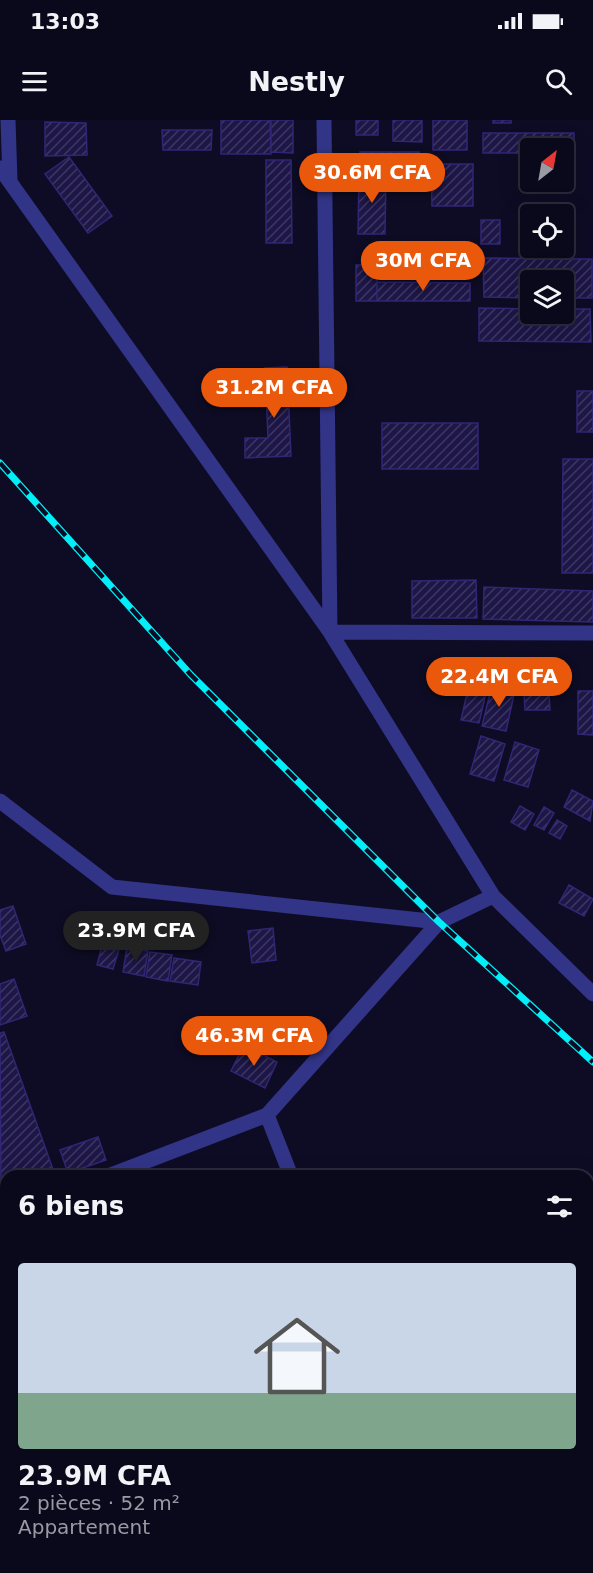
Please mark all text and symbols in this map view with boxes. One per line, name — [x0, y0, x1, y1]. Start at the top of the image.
text: 13:03 — [30, 9, 100, 34]
icon: menu — [18, 65, 51, 98]
icon: search — [542, 65, 575, 98]
text: Nestly — [248, 66, 345, 97]
north arrow — [520, 138, 574, 192]
map controls — [520, 138, 574, 324]
pin: 30.6M CFA — [303, 153, 441, 204]
text: 30.6M CFA — [313, 160, 431, 184]
button: locate — [520, 204, 574, 258]
pin: 30M CFA — [368, 241, 478, 292]
text: 30M CFA — [375, 248, 471, 272]
button: layers — [520, 270, 574, 324]
pin: 31.2M CFA — [205, 368, 343, 419]
text: 31.2M CFA — [215, 375, 333, 399]
pin: 22.4M CFA — [430, 657, 568, 708]
text: 22.4M CFA — [440, 664, 558, 688]
pin: 23.9M CFA — [67, 911, 205, 962]
text: 23.9M CFA — [77, 918, 195, 942]
pin: 46.3M CFA — [185, 1016, 323, 1067]
text: 46.3M CFA — [195, 1023, 313, 1047]
icon: filters — [543, 1190, 576, 1223]
text: 6 biens — [18, 1191, 124, 1221]
icon: home — [243, 1302, 351, 1410]
text: 23.9M CFA — [18, 1461, 171, 1491]
text: 2 pièces · 52 m² — [18, 1491, 180, 1515]
text: Appartement — [18, 1515, 150, 1539]

